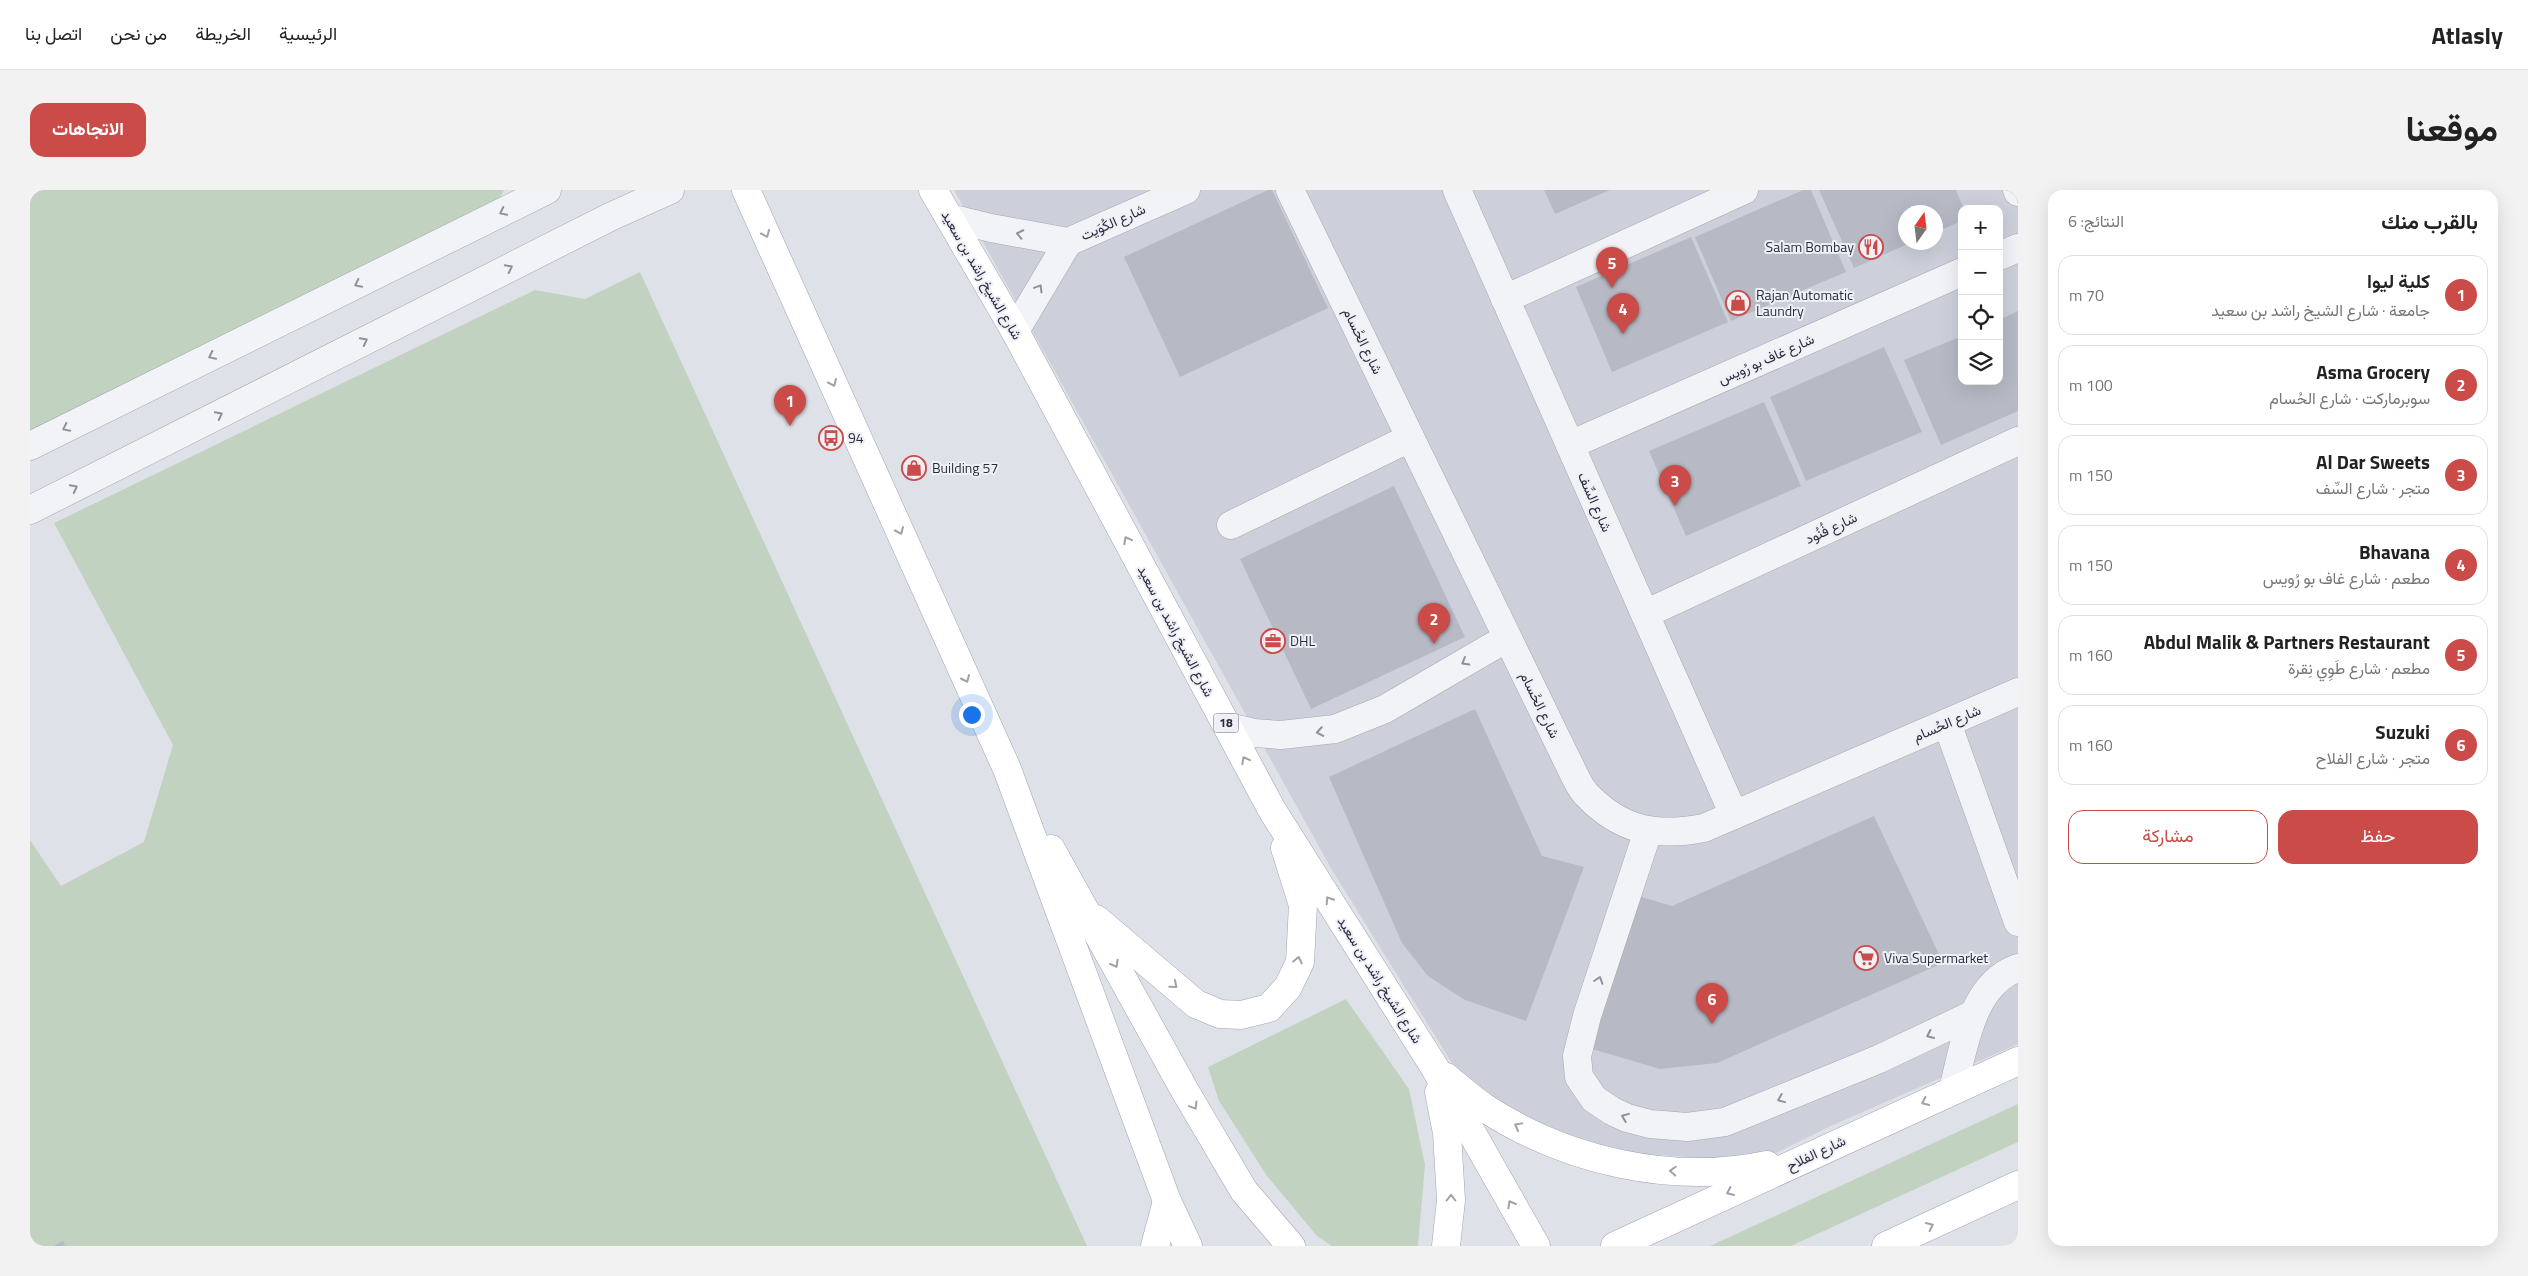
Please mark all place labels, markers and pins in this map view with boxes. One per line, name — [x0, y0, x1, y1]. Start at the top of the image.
restaurant icon: Salam Bombay — [1858, 234, 1884, 260]
place label: Salam Bombay — [1766, 236, 1854, 257]
pin: 5 — [1596, 247, 1628, 288]
place label: Rajan Automatic Laundry — [1756, 284, 1853, 321]
shop icon: Rajan Automatic Laundry — [1725, 290, 1751, 316]
pin: 4 — [1607, 293, 1639, 334]
pin: 1 — [774, 385, 806, 426]
bus stop icon: 94 — [818, 425, 844, 451]
place label: 94 — [848, 427, 864, 448]
shop icon: Building 57 — [901, 455, 927, 481]
place label: Building 57 — [932, 457, 998, 478]
pin: 3 — [1659, 465, 1691, 506]
pin: 2 — [1418, 603, 1450, 644]
office icon: DHL — [1260, 628, 1286, 654]
place label: DHL — [1290, 630, 1315, 651]
supermarket icon: Viva Supermarket — [1853, 945, 1879, 971]
place label: Viva Supermarket — [1884, 947, 1988, 968]
pin: 6 — [1696, 983, 1728, 1024]

